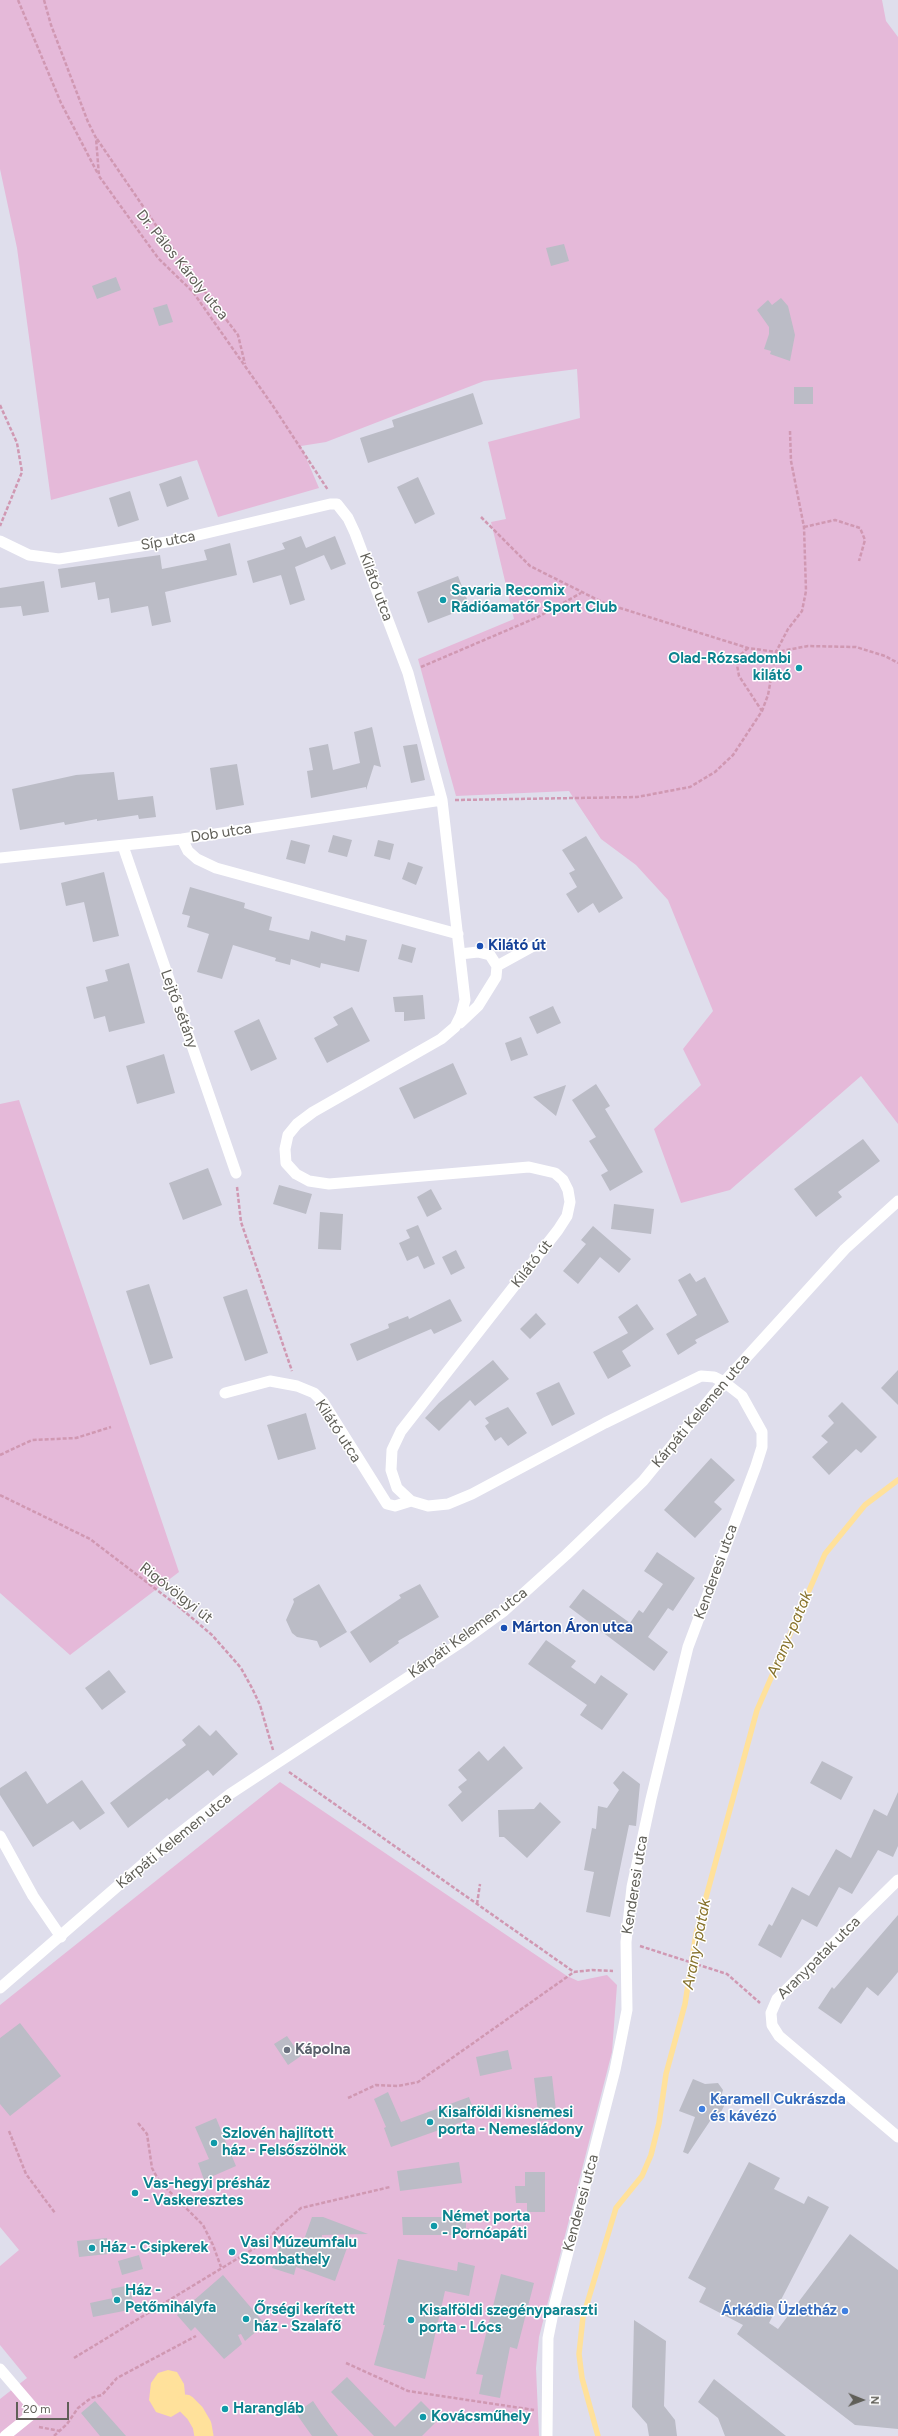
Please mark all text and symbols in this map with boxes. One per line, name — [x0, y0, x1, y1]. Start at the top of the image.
street label: Dr. Pálos Károly utca — [132, 206, 232, 324]
street label: Síp utca — [139, 527, 197, 555]
street label: Kilátó utca — [355, 550, 397, 624]
place label: Savaria Recomix Rádióamatőr Sport Club — [451, 582, 617, 617]
marker: Savaria Recomix Rádióamatőr Sport Club — [438, 595, 448, 605]
place label: Olad-Rózsadombi kilátó — [668, 650, 791, 685]
marker: Olad-Rózsadombi kilátó — [794, 663, 804, 673]
street label: Dob utca — [189, 819, 253, 847]
place label: Kilátó út — [488, 937, 546, 955]
marker: Kilátó út — [475, 941, 485, 951]
street label: Lejtő sétány — [156, 967, 202, 1051]
street label: Kilátó út — [508, 1237, 556, 1291]
street label: Kárpáti Kelemen utca — [648, 1351, 754, 1471]
street label: Kilátó utca — [311, 1396, 365, 1466]
street label: Kenderesi utca — [690, 1522, 742, 1622]
street label: Rigóvölgyi út — [136, 1559, 216, 1627]
street label: Kárpáti Kelemen utca — [405, 1584, 531, 1682]
water label: Arany-patak — [763, 1588, 817, 1680]
place label: Márton Áron utca — [512, 1619, 633, 1637]
marker: Márton Áron utca — [499, 1623, 509, 1633]
street label: Kárpáti Kelemen utca — [113, 1789, 235, 1893]
street label: Kenderesi utca — [618, 1834, 652, 1936]
water label: Arany-patak — [679, 1897, 715, 1991]
street label: Aranypatak utca — [774, 1913, 864, 2003]
place label: Kápolna — [295, 2041, 350, 2059]
marker: Kápolna — [282, 2045, 292, 2055]
place label: Karamell Cukrászda és kávézó — [710, 2091, 846, 2126]
place label: Kisalföldi kisnemesi porta - Nemesládony — [438, 2104, 583, 2139]
marker: Karamell Cukrászda és kávézó — [697, 2104, 707, 2114]
marker: Kisalföldi kisnemesi porta - Nemesládony — [425, 2117, 435, 2127]
place label: Szlovén hajlított ház - Felsőszölnök — [222, 2125, 347, 2160]
marker: Szlovén hajlított ház - Felsőszölnök — [209, 2138, 219, 2148]
street label: Kenderesi utca — [559, 2152, 603, 2254]
place label: Vas-hegyi présház - Vaskeresztes — [143, 2175, 270, 2210]
marker: Vas-hegyi présház - Vaskeresztes — [130, 2188, 140, 2198]
place label: Német porta - Pornóapáti — [442, 2208, 530, 2243]
marker: Német porta - Pornóapáti — [429, 2221, 439, 2231]
place label: Vasi Múzeumfalu Szombathely — [240, 2234, 357, 2269]
place label: Ház - Csipkerek — [100, 2239, 208, 2257]
marker: Ház - Csipkerek — [87, 2243, 97, 2253]
marker: Vasi Múzeumfalu Szombathely — [227, 2247, 237, 2257]
place label: Ház - Petőmihályfa — [125, 2282, 216, 2317]
marker: Ház - Petőmihályfa — [112, 2295, 122, 2305]
place label: Őrségi kerített ház - Szalafő — [254, 2301, 355, 2336]
place label: Kisalföldi szegényparaszti porta - Lócs — [419, 2302, 598, 2337]
place label: Árkádia Üzletház — [721, 2302, 837, 2320]
marker: Árkádia Üzletház — [840, 2306, 850, 2316]
marker: Őrségi kerített ház - Szalafő — [241, 2314, 251, 2324]
marker: Kisalföldi szegényparaszti porta - Lócs — [406, 2315, 416, 2325]
north arrow — [842, 2380, 882, 2420]
scale bar — [18, 2394, 71, 2420]
text: N — [868, 2396, 881, 2405]
place label: Harangláb — [233, 2400, 304, 2418]
text: 20 m — [23, 2402, 51, 2416]
marker: Harangláb — [220, 2404, 230, 2414]
place label: Kovácsműhely — [431, 2408, 531, 2426]
marker: Kovácsműhely — [418, 2412, 428, 2422]

